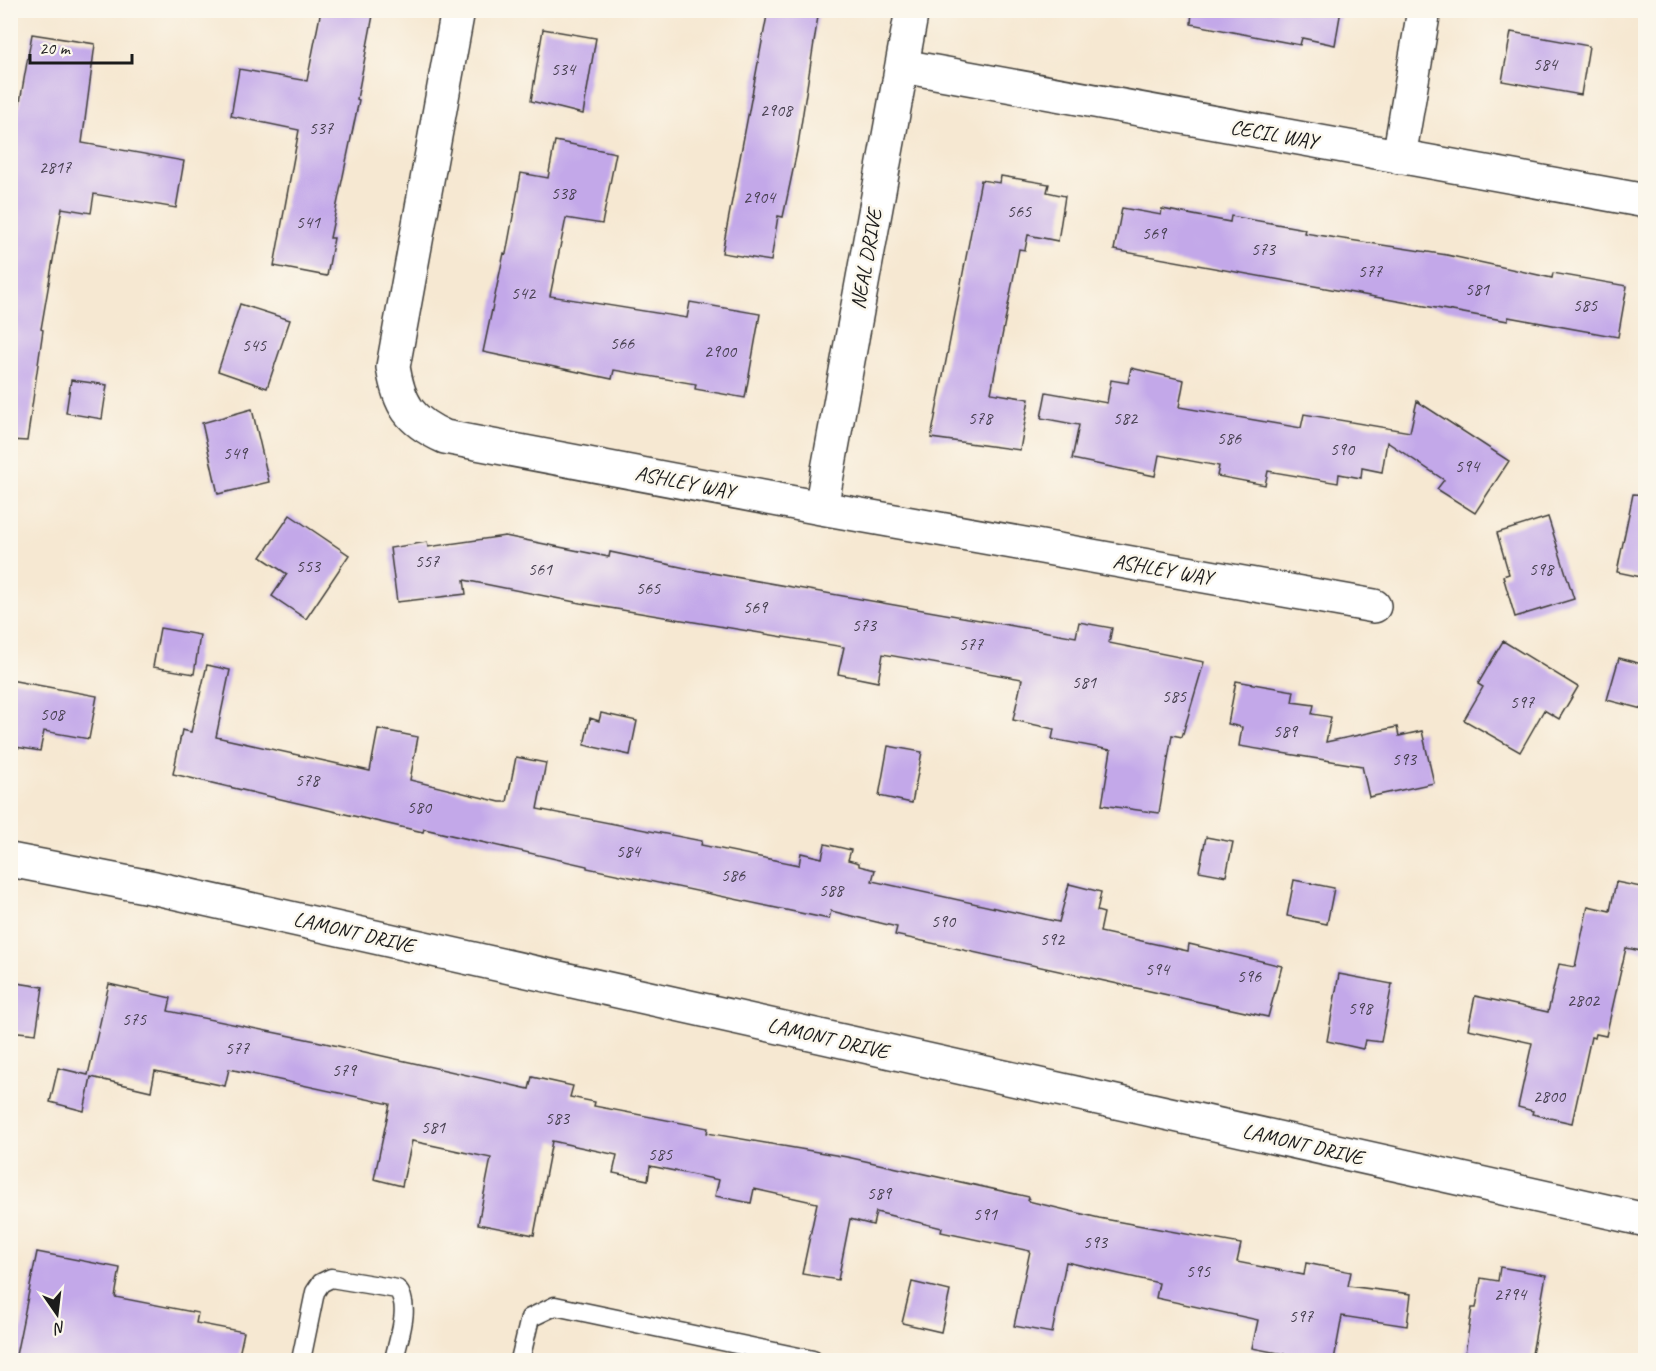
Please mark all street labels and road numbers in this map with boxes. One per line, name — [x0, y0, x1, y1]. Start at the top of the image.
street label: CECIL WAY — [1228, 114, 1323, 155]
street label: NEAL DRIVE — [844, 204, 888, 311]
street label: ASHLEY WAY — [633, 460, 740, 505]
street label: ASHLEY WAY — [1111, 547, 1218, 591]
street label: LAMONT DRIVE — [291, 905, 420, 959]
street label: LAMONT DRIVE — [765, 1011, 894, 1065]
street label: LAMONT DRIVE — [1240, 1117, 1369, 1171]

